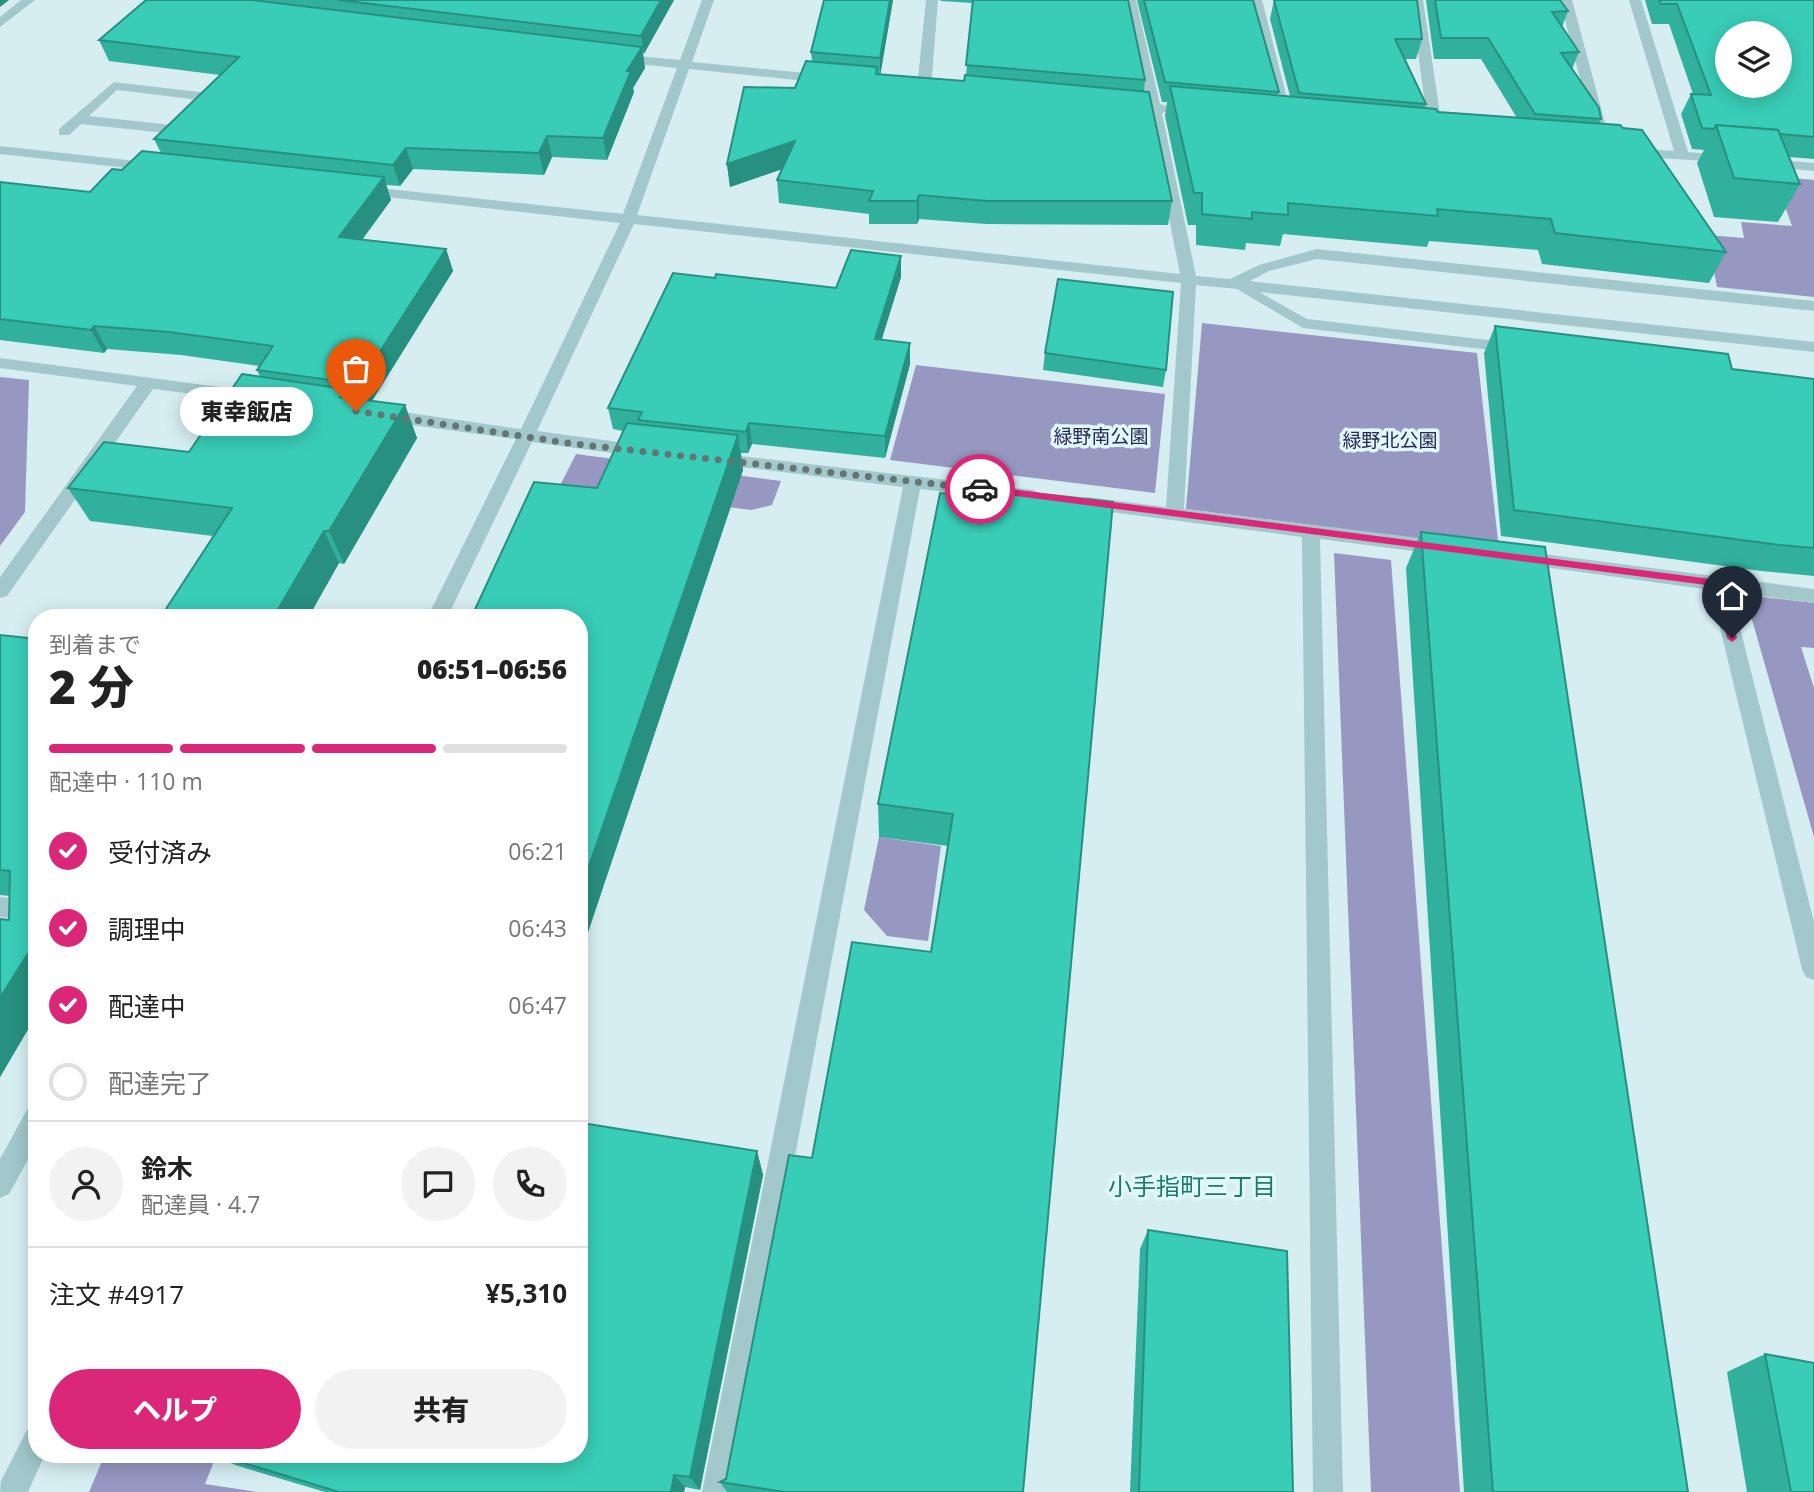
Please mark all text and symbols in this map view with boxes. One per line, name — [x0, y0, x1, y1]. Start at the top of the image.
map controls — [1715, 21, 1792, 98]
button: layers — [1715, 21, 1792, 98]
pin — [326, 339, 386, 411]
icon: bag — [337, 350, 375, 388]
callout: 東幸飯店 — [181, 386, 314, 436]
text: 東幸飯店 — [201, 395, 293, 427]
park label: 緑野南公園 — [1053, 423, 1149, 449]
park label: 緑野北公園 — [1342, 427, 1438, 453]
courier — [945, 454, 1015, 524]
icon: car — [961, 470, 999, 508]
pin — [1702, 566, 1762, 638]
icon: home — [1713, 577, 1751, 615]
text: 到着まで — [49, 628, 141, 660]
text: 06:51–06:56 — [417, 651, 567, 687]
text: 2 分 — [49, 655, 134, 717]
text: 配達中 · 110 m — [49, 765, 203, 797]
icon: check — [49, 832, 87, 870]
text: 受付済み — [108, 834, 212, 870]
text: 06:21 — [508, 835, 567, 867]
icon: check — [49, 909, 87, 947]
text: 調理中 — [108, 911, 186, 947]
text: 06:43 — [508, 912, 567, 944]
icon: check — [49, 986, 87, 1024]
text: 配達中 — [108, 988, 186, 1024]
text: 06:47 — [508, 989, 567, 1021]
text: 配達完了 — [108, 1065, 212, 1101]
button: person — [49, 1147, 123, 1221]
button: chat — [401, 1147, 475, 1221]
button: phone — [493, 1147, 567, 1221]
text: 鈴木 — [141, 1150, 193, 1186]
district label: 小手指町三丁目 — [1108, 1169, 1276, 1202]
text: 配達員 · 4.7 — [141, 1188, 260, 1220]
text: ¥5,310 — [485, 1275, 567, 1311]
text: 注文 #4917 — [49, 1276, 184, 1312]
button: ヘルプ — [49, 1369, 301, 1449]
button: 共有 — [315, 1369, 567, 1449]

